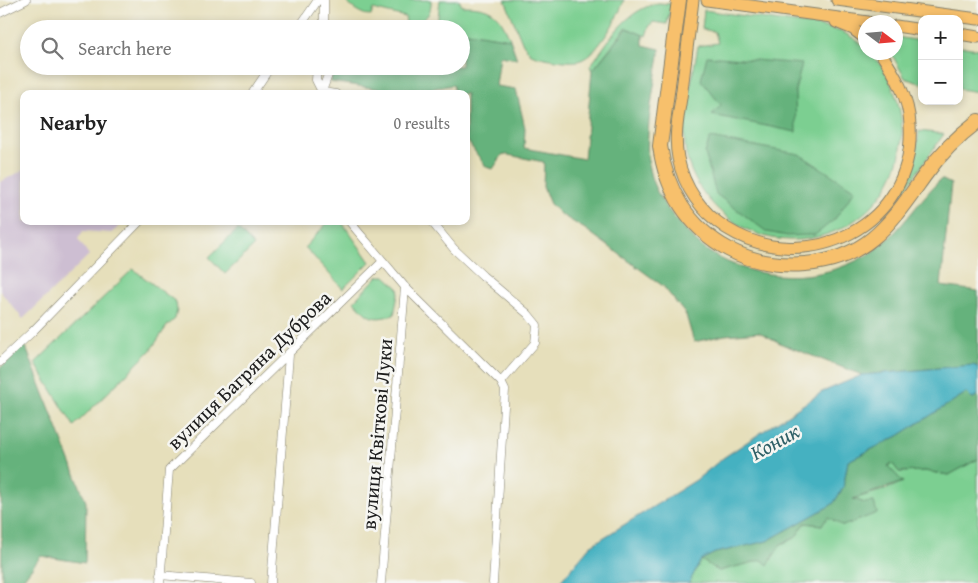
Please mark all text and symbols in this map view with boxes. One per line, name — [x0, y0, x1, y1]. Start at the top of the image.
north arrow — [858, 15, 903, 60]
map controls — [918, 15, 963, 105]
button: + — [918, 15, 963, 60]
search box — [20, 20, 470, 75]
icon: search — [38, 34, 66, 62]
text: Search here — [78, 34, 172, 62]
button: − — [918, 60, 963, 105]
text: Nearby — [40, 107, 107, 138]
text: 0 results — [393, 111, 450, 135]
street label: вулиця Багряна Дуброва — [160, 283, 337, 456]
street label: вулиця Квіткові Луки — [354, 337, 399, 531]
water label: Коник — [744, 415, 805, 468]

